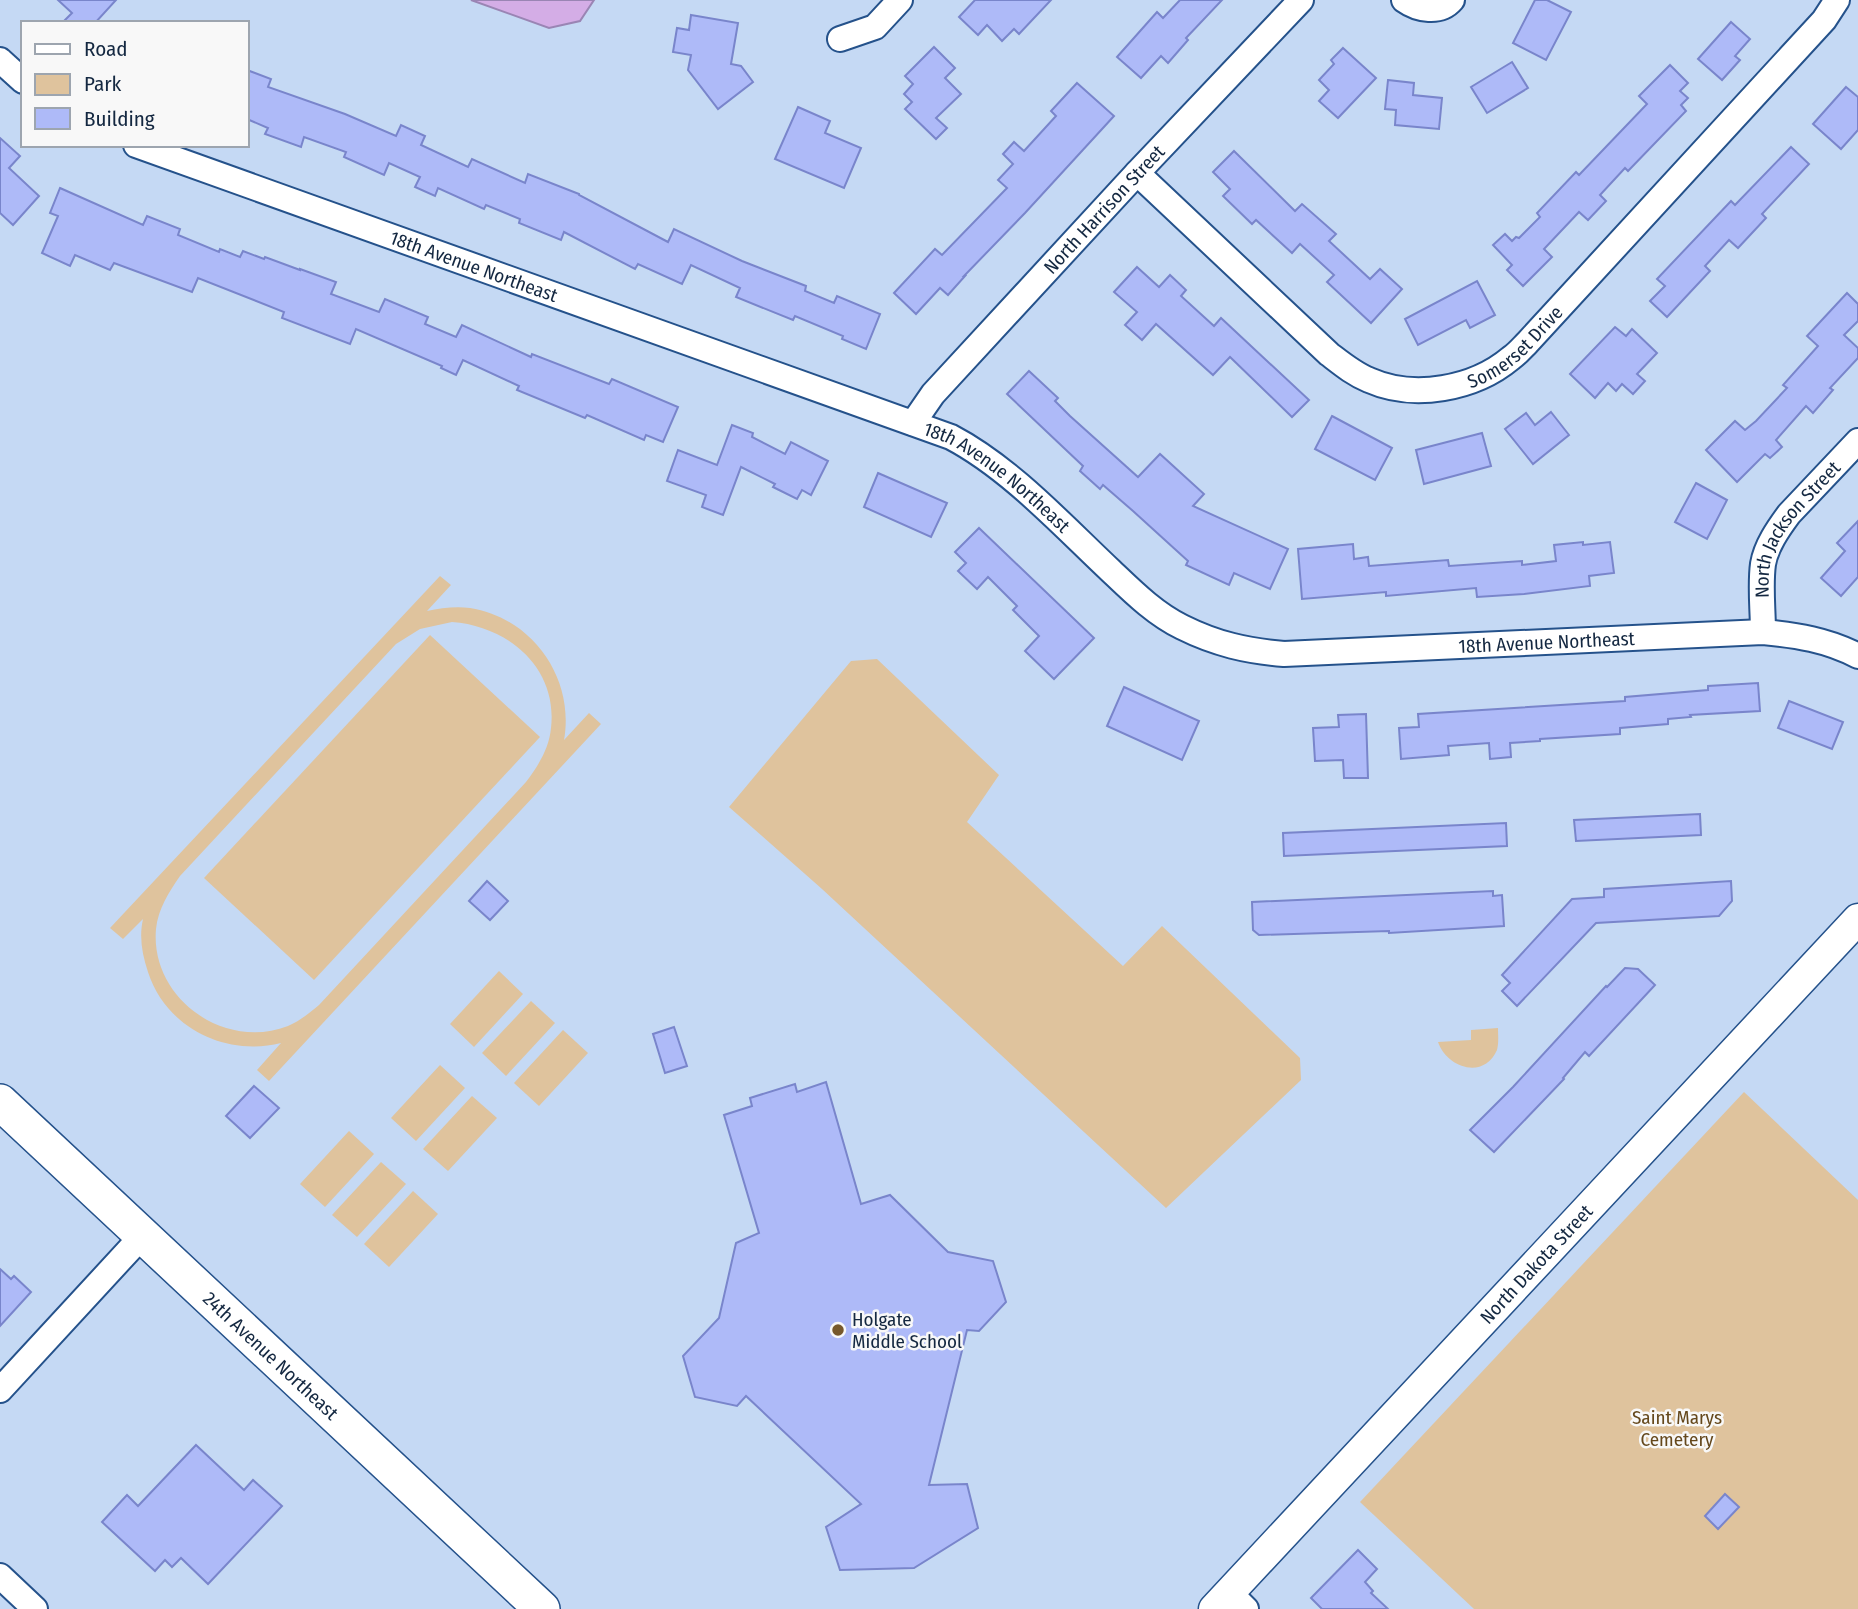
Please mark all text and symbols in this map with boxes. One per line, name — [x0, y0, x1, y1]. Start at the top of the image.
legend — [21, 21, 248, 147]
text: Road — [84, 36, 128, 62]
text: Park — [84, 71, 122, 97]
text: Building — [84, 106, 155, 132]
street label: North Harrison Street — [1039, 139, 1170, 278]
street label: 18th Avenue Northeast — [387, 226, 562, 307]
street label: Somerset Drive — [1464, 301, 1567, 393]
street label: 18th Avenue Northeast — [921, 417, 1076, 538]
street label: North Jackson Street — [1750, 455, 1845, 598]
street label: 18th Avenue Northeast — [1458, 626, 1636, 657]
street label: North Dakota Street — [1475, 1199, 1598, 1328]
street label: 24th Avenue Northeast — [199, 1287, 344, 1425]
place label: Holgate Middle School — [852, 1308, 962, 1353]
marker: Holgate Middle School — [830, 1322, 846, 1338]
park label: Saint Marys Cemetery — [1632, 1406, 1722, 1451]

